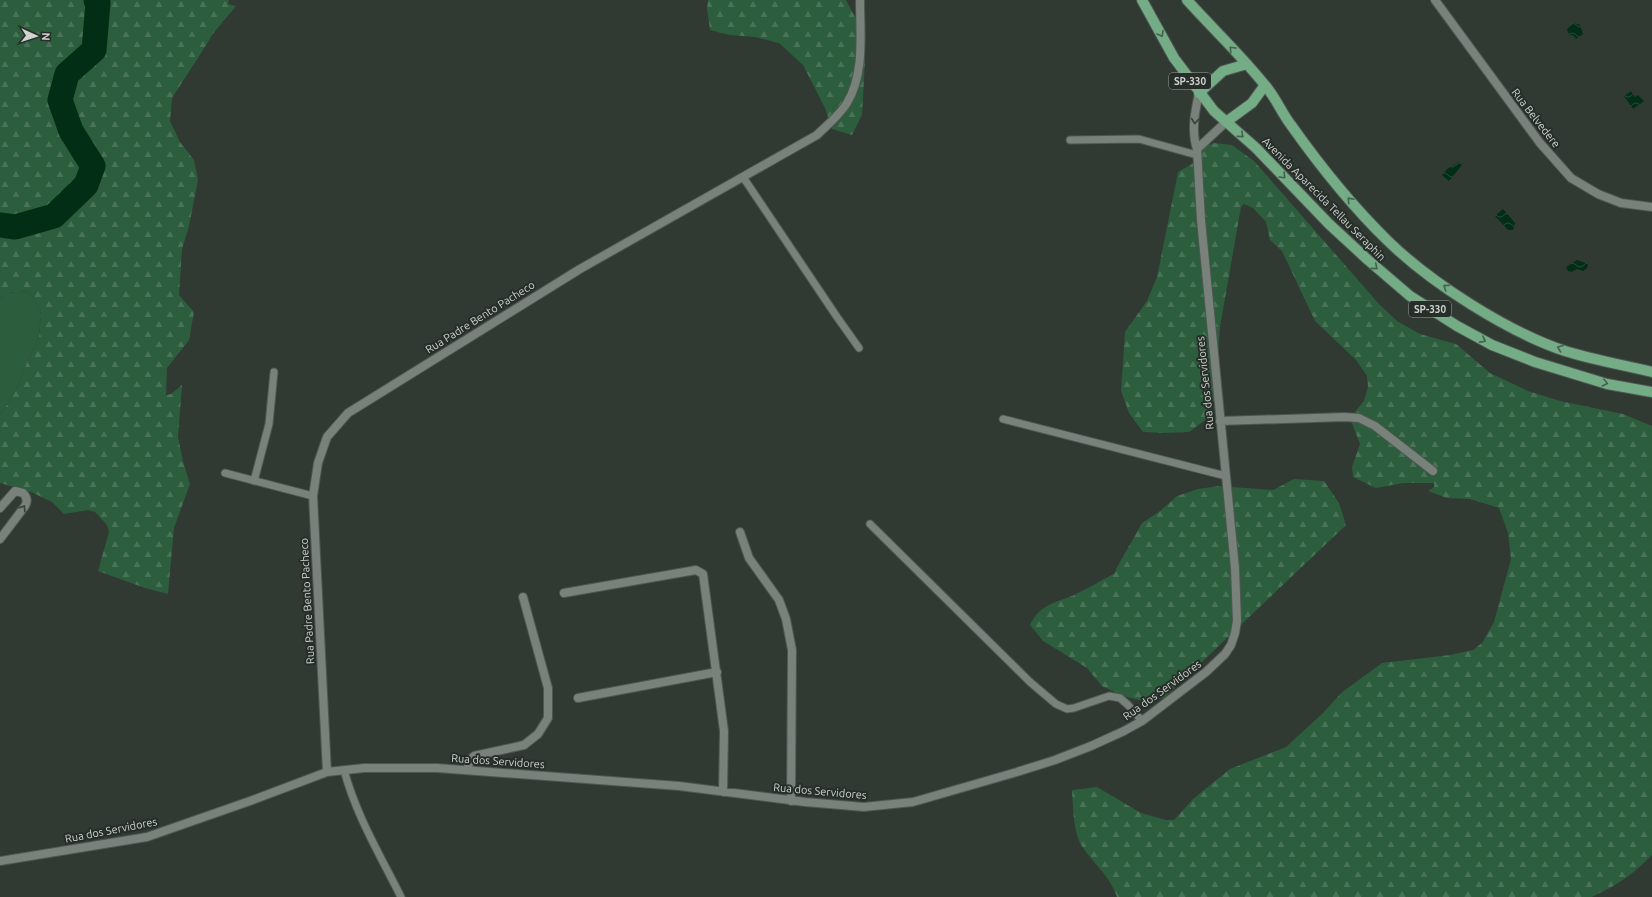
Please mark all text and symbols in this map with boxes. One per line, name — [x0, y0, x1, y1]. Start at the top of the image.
north arrow — [16, 16, 56, 56]
one-way arrow — [1156, 30, 1163, 37]
text: N — [40, 32, 52, 41]
one-way arrow — [1230, 46, 1237, 54]
road number: SP-330 — [1169, 73, 1211, 89]
street label: Rua Belvedere — [1509, 86, 1563, 150]
one-way arrow — [1190, 118, 1199, 124]
one-way arrow — [1236, 130, 1244, 138]
street label: Avenida Aparecida Tellau Seraphin — [1260, 135, 1388, 263]
one-way arrow — [1278, 171, 1286, 179]
one-way arrow — [1347, 198, 1354, 205]
one-way arrow — [1371, 262, 1378, 269]
street label: Rua Padre Bento Pacheco — [423, 278, 537, 356]
one-way arrow — [1443, 284, 1450, 292]
road number: SP-330 — [1409, 301, 1451, 317]
one-way arrow — [1478, 335, 1486, 342]
street label: Rua dos Servidores — [1194, 336, 1216, 430]
one-way arrow — [1557, 345, 1564, 353]
one-way arrow — [1601, 378, 1608, 387]
one-way arrow — [18, 505, 26, 512]
street label: Rua Padre Bento Pacheco — [298, 538, 316, 664]
street label: Rua dos Servidores — [1121, 657, 1204, 722]
street label: Rua dos Servidores — [451, 752, 545, 770]
street label: Rua dos Servidores — [773, 781, 867, 801]
street label: Rua dos Servidores — [64, 815, 158, 845]

